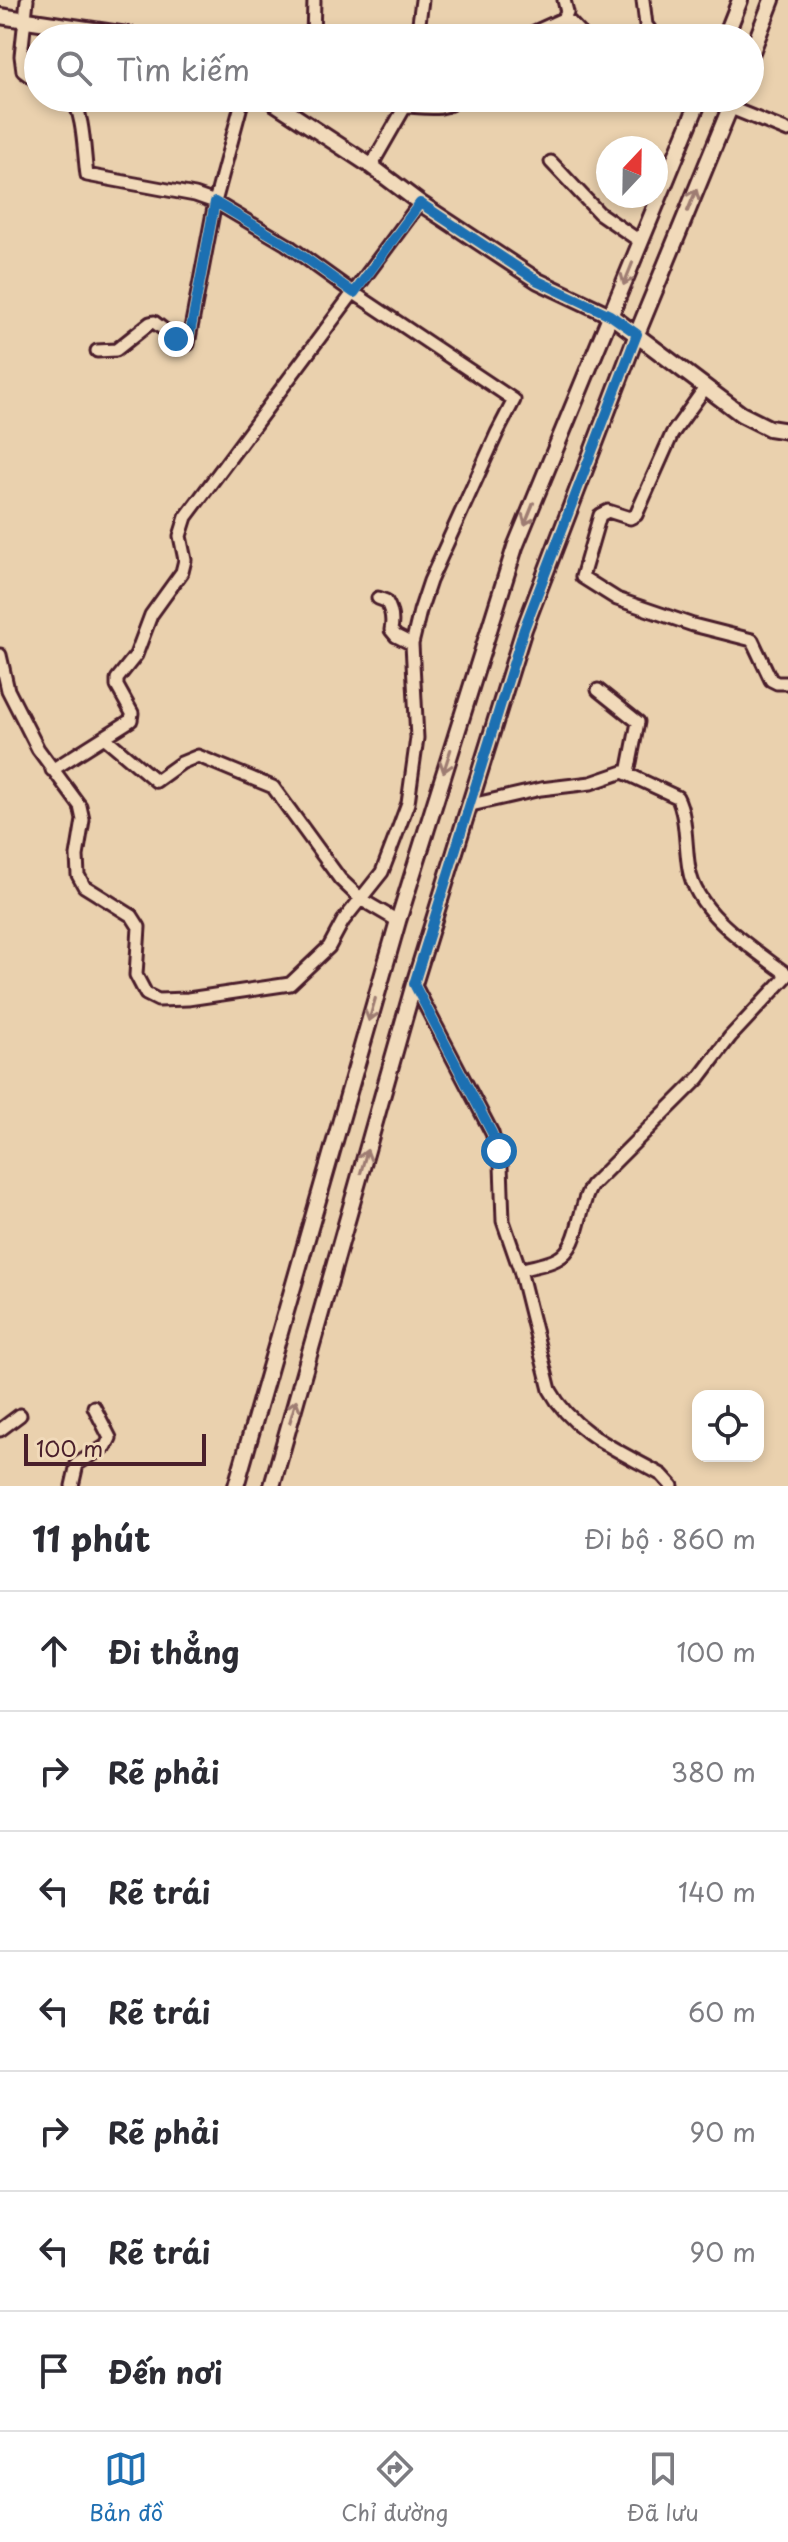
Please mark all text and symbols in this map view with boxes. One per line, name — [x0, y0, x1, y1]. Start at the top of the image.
search box — [24, 24, 764, 112]
icon: search — [52, 46, 96, 90]
text: Tìm kiếm — [116, 46, 250, 91]
north arrow — [596, 136, 668, 208]
one-way arrow — [686, 188, 700, 213]
one-way arrow — [619, 261, 634, 285]
route end — [158, 321, 194, 357]
one-way arrow — [521, 501, 535, 526]
one-way arrow — [439, 747, 454, 773]
one-way arrow — [364, 996, 379, 1022]
route start — [481, 1133, 517, 1169]
one-way arrow — [357, 1148, 372, 1174]
map controls — [692, 1390, 764, 1462]
button: locate — [692, 1390, 764, 1462]
one-way arrow — [286, 1398, 301, 1424]
scale bar — [24, 1430, 206, 1466]
text: 100 m — [36, 1431, 103, 1464]
text: 11 phút — [32, 1512, 151, 1564]
text: Đi bộ · 860 m — [584, 1519, 756, 1558]
icon: ahead — [32, 1629, 76, 1673]
text: Đi thẳng — [108, 1629, 240, 1674]
text: 100 m — [676, 1632, 756, 1671]
icon: right — [32, 1749, 76, 1793]
text: Rẽ phải — [108, 1749, 220, 1794]
text: 380 m — [671, 1752, 756, 1791]
icon: left — [32, 1869, 76, 1913]
text: Rẽ trái — [108, 1869, 210, 1914]
text: 140 m — [678, 1872, 756, 1911]
icon: left — [32, 1989, 76, 2033]
text: Rẽ trái — [108, 1989, 210, 2034]
text: 60 m — [688, 1992, 756, 2031]
icon: right — [32, 2109, 76, 2153]
text: Rẽ phải — [108, 2109, 220, 2154]
text: 90 m — [689, 2112, 756, 2151]
icon: left — [32, 2229, 76, 2273]
text: Rẽ trái — [108, 2229, 210, 2274]
text: 90 m — [689, 2232, 756, 2271]
icon: arrive — [32, 2349, 76, 2393]
text: Đến nơi — [108, 2349, 223, 2394]
tab: Bản đồ — [89, 2447, 163, 2528]
tab: Chỉ đường — [341, 2447, 448, 2528]
tab: Đã lưu — [627, 2447, 699, 2528]

